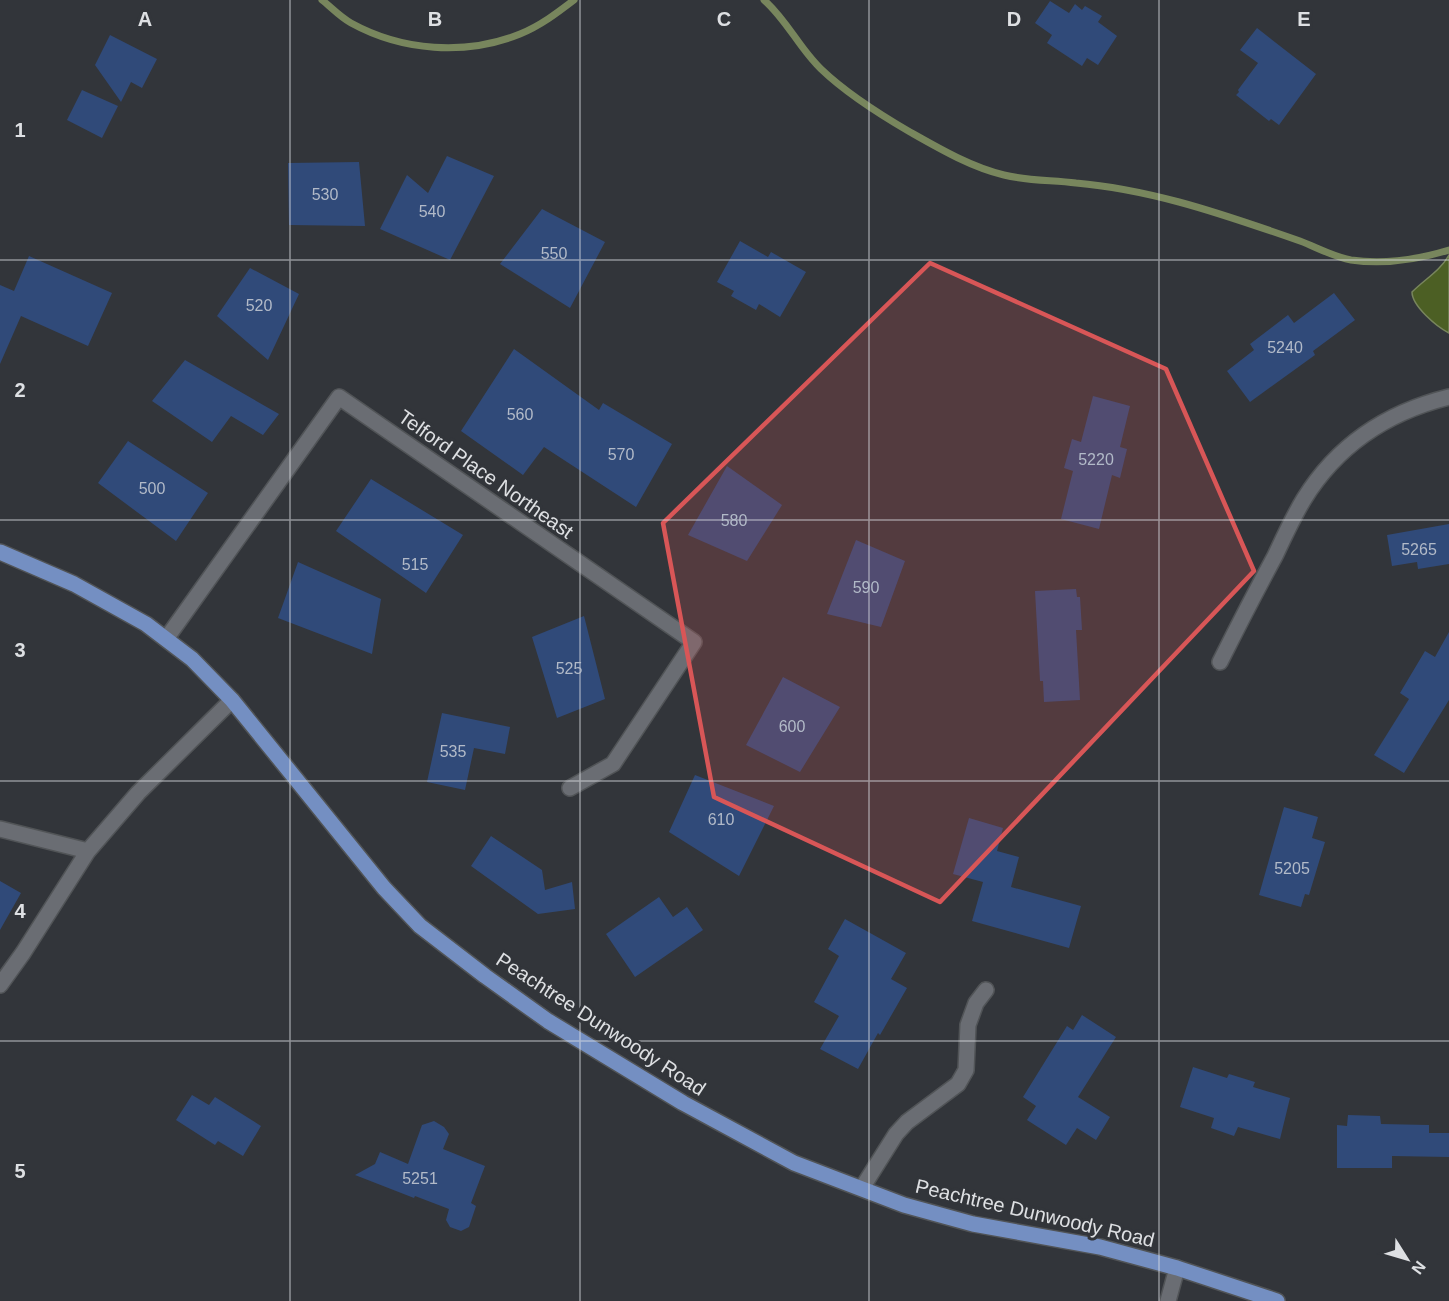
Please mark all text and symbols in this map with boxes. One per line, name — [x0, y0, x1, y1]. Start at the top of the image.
text: A — [138, 8, 152, 30]
text: B — [428, 8, 442, 30]
text: C — [717, 8, 731, 30]
text: D — [1007, 8, 1021, 30]
text: E — [1297, 8, 1311, 30]
text: 1 — [14, 119, 26, 141]
house number: 530 — [312, 186, 338, 203]
house number: 540 — [419, 203, 445, 220]
house number: 550 — [541, 245, 567, 262]
house number: 520 — [246, 297, 272, 314]
house number: 5240 — [1267, 339, 1303, 356]
text: 2 — [14, 379, 26, 401]
street label: Telford Place Northeast — [395, 405, 578, 543]
house number: 560 — [507, 406, 533, 423]
house number: 570 — [608, 446, 634, 463]
house number: 5220 — [1078, 451, 1114, 468]
house number: 500 — [139, 480, 165, 497]
house number: 580 — [721, 512, 747, 529]
house number: 5265 — [1401, 541, 1437, 558]
house number: 515 — [402, 556, 428, 573]
house number: 590 — [853, 579, 879, 596]
text: 3 — [14, 639, 26, 661]
house number: 525 — [556, 660, 582, 677]
house number: 600 — [779, 718, 805, 735]
house number: 535 — [440, 743, 466, 760]
house number: 610 — [708, 811, 734, 828]
house number: 5205 — [1274, 860, 1310, 877]
text: 4 — [14, 900, 26, 922]
street label: Peachtree Dunwoody Road — [492, 948, 710, 1100]
text: 5 — [14, 1160, 26, 1182]
house number: 5251 — [402, 1170, 438, 1187]
street label: Peachtree Dunwoody Road — [913, 1175, 1157, 1251]
north arrow — [1377, 1229, 1437, 1289]
text: N — [1408, 1258, 1429, 1277]

